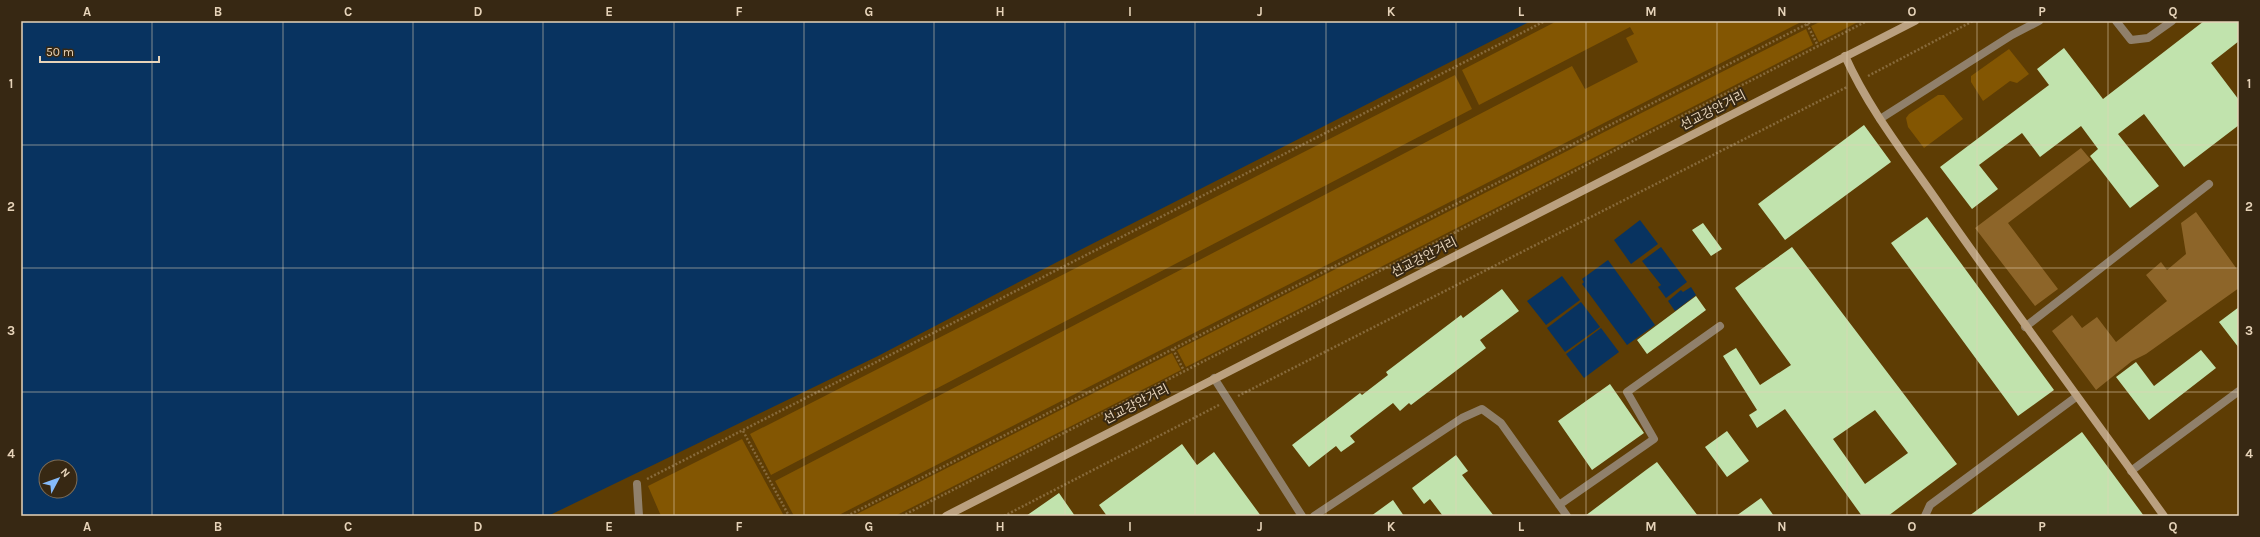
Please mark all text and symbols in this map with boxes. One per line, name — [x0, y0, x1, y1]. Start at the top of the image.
text: A — [83, 4, 91, 19]
text: B — [214, 4, 222, 19]
text: C — [344, 4, 352, 19]
text: D — [474, 4, 483, 19]
text: E — [605, 4, 613, 19]
text: F — [735, 4, 743, 19]
text: G — [865, 4, 873, 19]
text: H — [995, 4, 1005, 19]
text: I — [1128, 4, 1132, 19]
text: J — [1257, 4, 1263, 19]
text: K — [1387, 4, 1396, 19]
text: L — [1518, 4, 1525, 19]
text: M — [1645, 4, 1657, 19]
text: N — [1777, 4, 1787, 19]
text: O — [1908, 4, 1917, 19]
text: P — [2038, 4, 2046, 19]
text: Q — [2169, 4, 2178, 19]
scale bar — [40, 38, 159, 64]
text: 50 m — [46, 45, 74, 59]
text: 1 — [9, 76, 13, 91]
text: 1 — [2247, 76, 2251, 91]
street label: 선교강안거리 — [1678, 87, 1748, 133]
text: 2 — [7, 199, 15, 214]
text: 2 — [2245, 199, 2253, 214]
street label: 선교강안거리 — [1389, 234, 1459, 280]
text: 3 — [7, 323, 15, 338]
text: 3 — [2245, 323, 2253, 338]
street label: 선교강안거리 — [1101, 381, 1171, 427]
text: 4 — [7, 446, 15, 461]
text: 4 — [2245, 446, 2253, 461]
north arrow — [38, 459, 78, 499]
text: N — [58, 466, 73, 480]
text: A — [83, 519, 91, 534]
text: B — [214, 519, 222, 534]
text: C — [344, 519, 352, 534]
text: D — [474, 519, 483, 534]
text: E — [605, 519, 613, 534]
text: F — [735, 519, 743, 534]
text: G — [865, 519, 873, 534]
text: H — [995, 519, 1005, 534]
text: I — [1128, 519, 1132, 534]
text: J — [1257, 519, 1263, 534]
text: K — [1387, 519, 1396, 534]
text: L — [1518, 519, 1525, 534]
text: M — [1645, 519, 1657, 534]
text: N — [1777, 519, 1787, 534]
text: O — [1908, 519, 1917, 534]
text: P — [2038, 519, 2046, 534]
text: Q — [2169, 519, 2178, 534]

